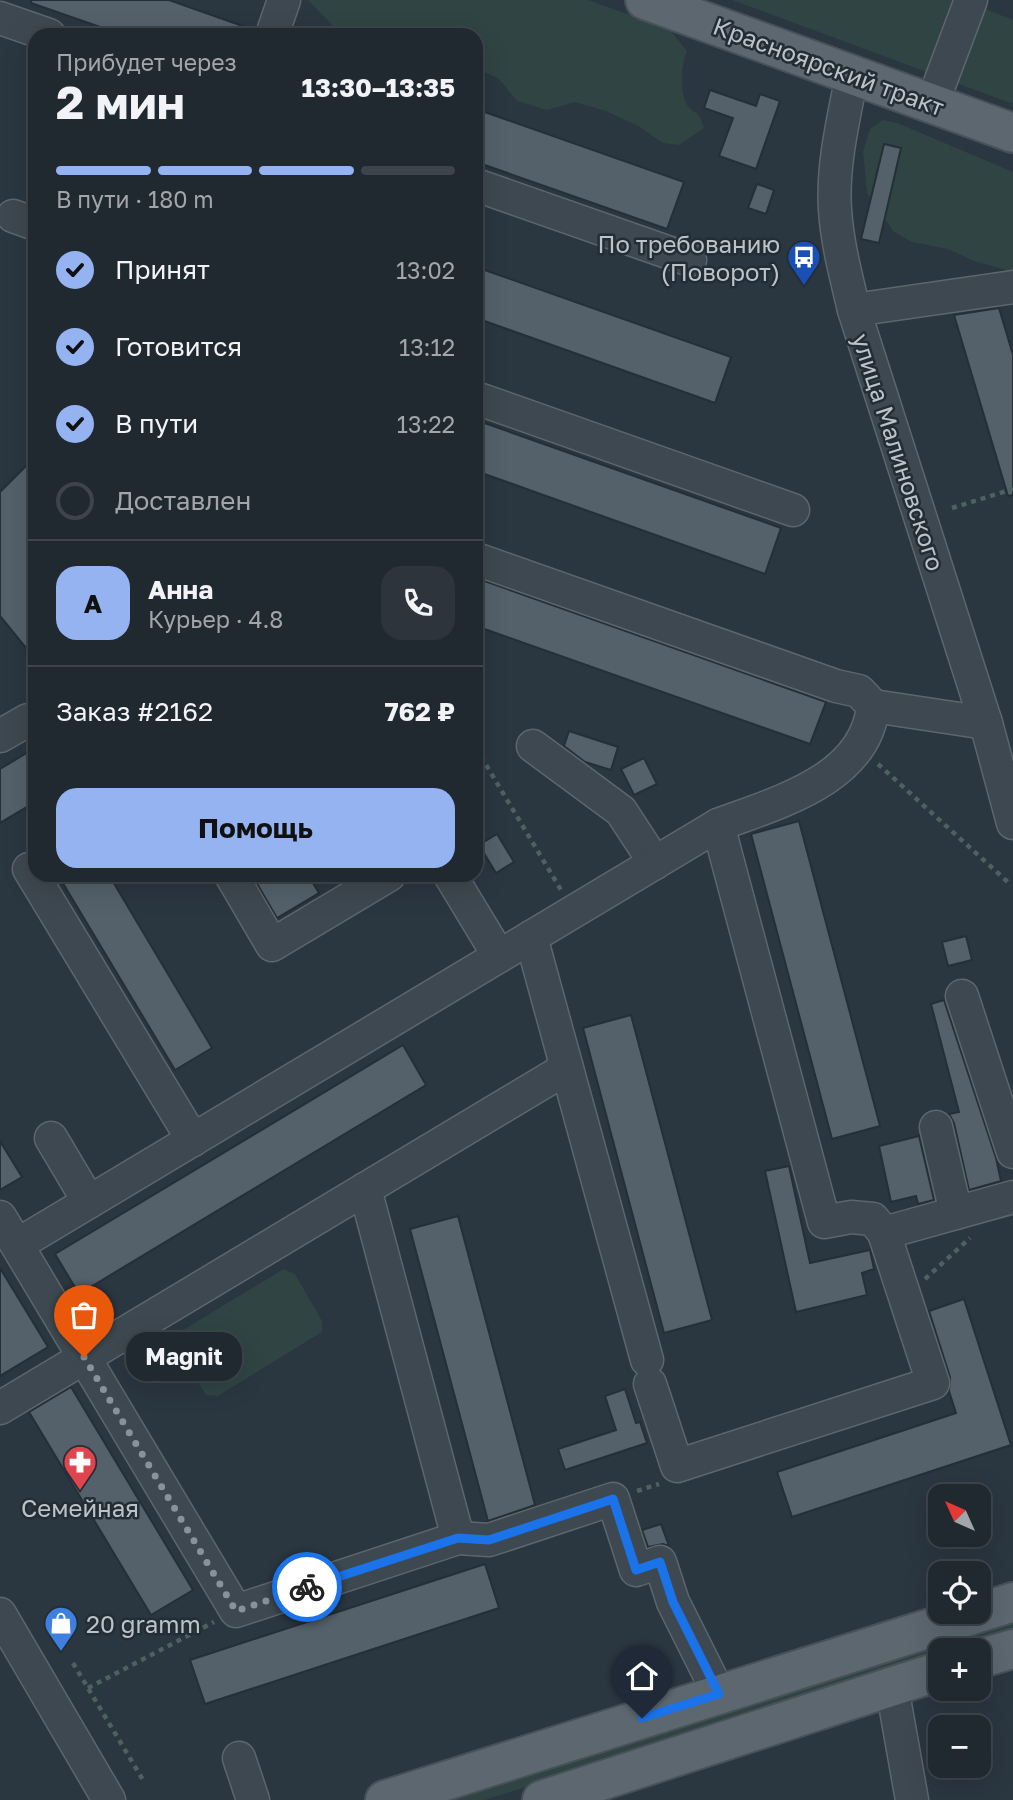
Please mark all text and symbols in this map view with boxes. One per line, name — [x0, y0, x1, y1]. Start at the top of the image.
street label: Красноярский тракт — [710, 11, 949, 121]
text: Прибудет через — [56, 48, 237, 76]
text: 13:30–13:35 — [302, 72, 455, 103]
text: 2 мин — [56, 74, 185, 129]
text: В пути · 180 m — [56, 185, 214, 213]
place label: По требованию (Поворот) — [597, 229, 780, 286]
bus stop icon: По требованию (Поворот) — [785, 238, 823, 287]
icon: check — [56, 251, 94, 289]
text: Принят — [115, 254, 210, 285]
text: 13:02 — [396, 256, 455, 284]
icon: check — [56, 328, 94, 366]
street label: улица Малиновского — [847, 330, 951, 574]
text: Готовится — [115, 331, 242, 362]
text: 13:12 — [399, 333, 455, 361]
icon: check — [56, 405, 94, 443]
text: В пути — [115, 408, 198, 439]
text: 13:22 — [397, 410, 455, 438]
text: Доставлен — [115, 485, 251, 516]
button: phone — [381, 566, 455, 640]
text: Анна — [148, 574, 213, 605]
text: А — [84, 588, 102, 619]
text: Курьер · 4.8 — [148, 605, 283, 633]
text: Заказ #2162 — [56, 696, 213, 727]
text: 762 ₽ — [384, 696, 455, 727]
button: Помощь — [56, 788, 455, 868]
pin — [54, 1285, 114, 1357]
icon: bag — [65, 1296, 103, 1334]
callout: Magnit — [126, 1332, 242, 1382]
text: Magnit — [145, 1342, 223, 1370]
pharmacy icon: Семейная — [61, 1443, 99, 1492]
north arrow — [928, 1484, 990, 1547]
map controls — [928, 1484, 991, 1778]
place label: Семейная — [21, 1493, 139, 1522]
courier — [272, 1552, 342, 1622]
button: locate — [928, 1561, 991, 1624]
icon: bike — [288, 1568, 326, 1606]
shop icon: 20 gramm — [42, 1604, 80, 1653]
place label: 20 gramm — [86, 1609, 201, 1638]
button: + — [928, 1638, 991, 1701]
pin — [612, 1646, 672, 1718]
icon: home — [623, 1657, 661, 1695]
button: − — [928, 1715, 991, 1778]

